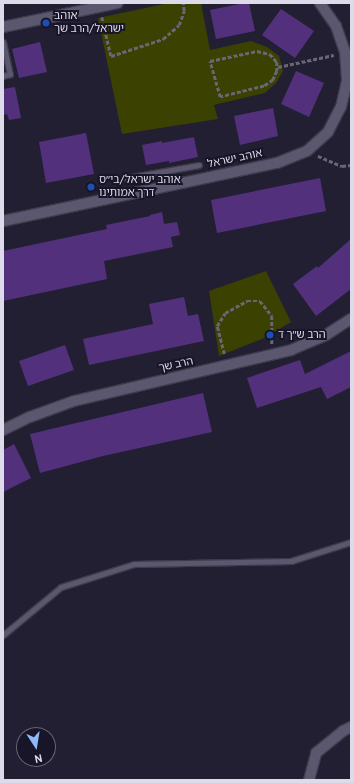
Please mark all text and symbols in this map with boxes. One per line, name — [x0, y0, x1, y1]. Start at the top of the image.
place label: אוהב ישראל/הרב שך — [54, 10, 124, 36]
marker: אוהב ישראל/הרב שך — [41, 18, 51, 28]
street label: אוהב ישראל — [206, 147, 264, 171]
place label: אוהב ישראל/בי״ס דרך אמותינו — [99, 174, 181, 200]
marker: אוהב ישראל/בי״ס דרך אמותינו — [86, 182, 96, 192]
place label: הרב ש״ך ד — [278, 328, 326, 342]
marker: הרב ש״ך ד — [265, 330, 275, 340]
street label: הרב שך — [157, 355, 195, 375]
north arrow — [16, 727, 56, 767]
text: N — [33, 750, 44, 765]

